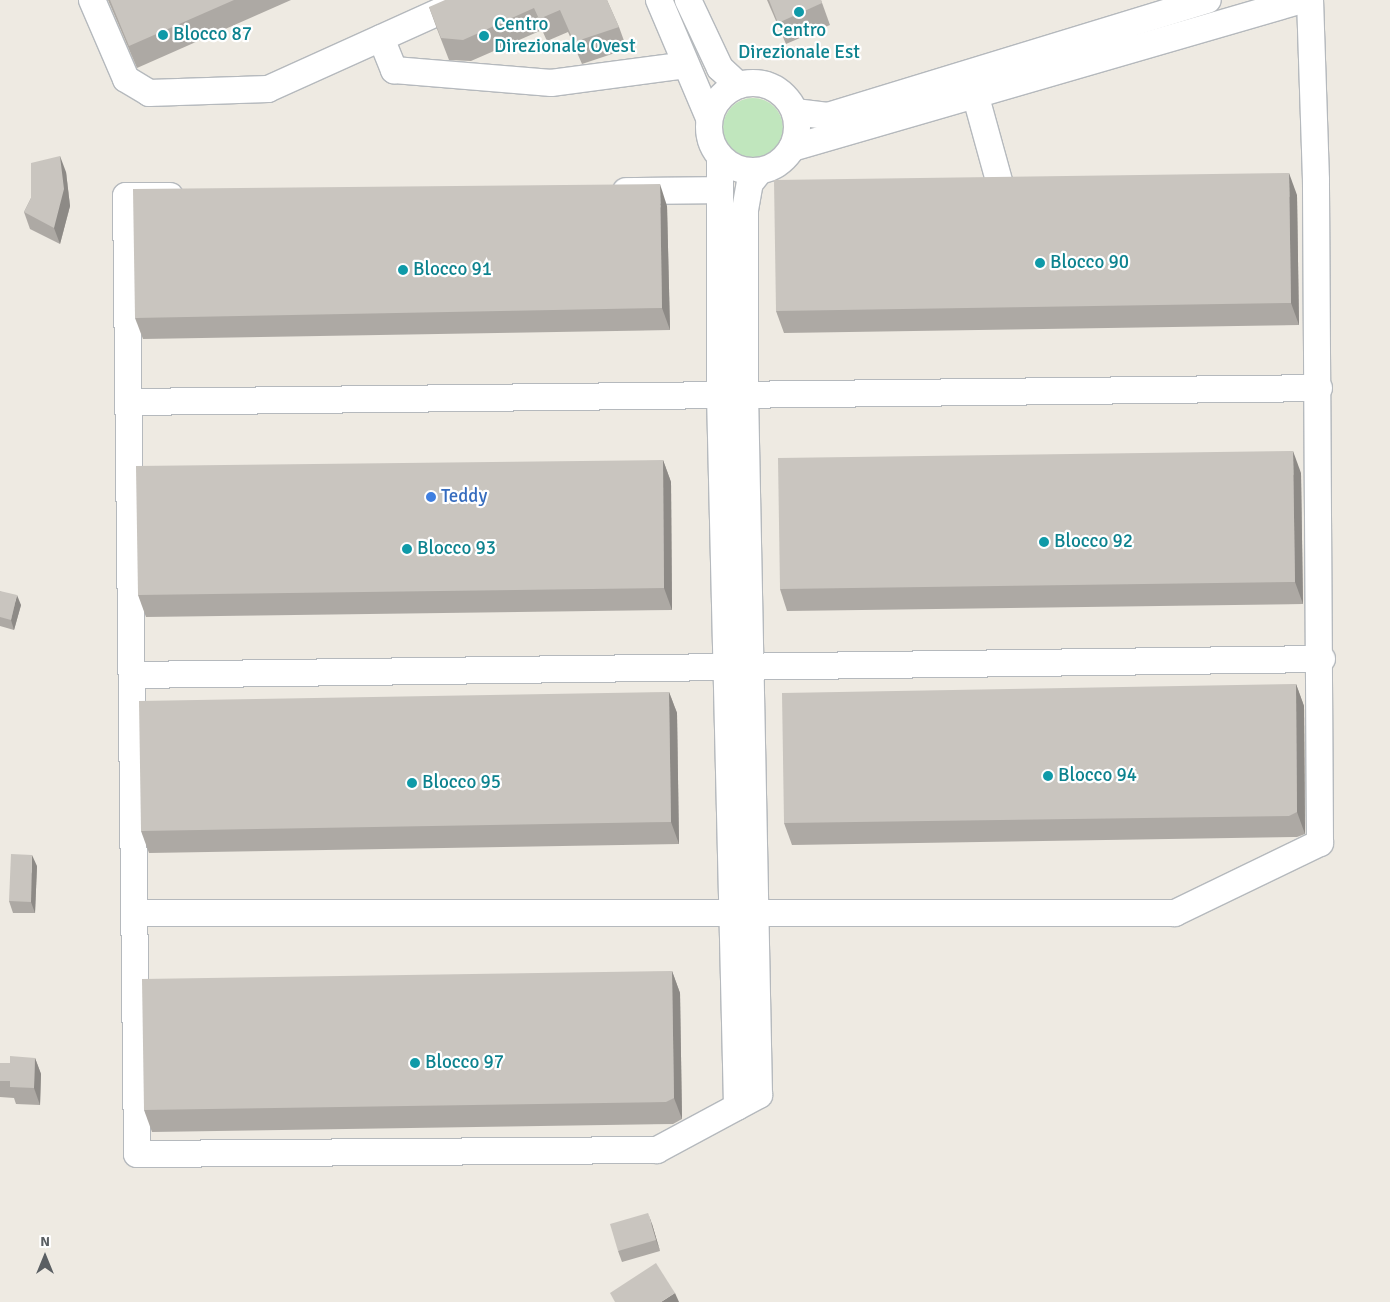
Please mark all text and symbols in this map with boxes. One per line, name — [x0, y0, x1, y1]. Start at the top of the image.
marker: Centro Direzionale Est — [793, 6, 805, 18]
place label: Centro Direzionale Ovest — [494, 14, 636, 58]
place label: Centro Direzionale Est — [738, 20, 860, 64]
place label: Blocco 87 — [173, 24, 252, 46]
marker: Blocco 87 — [157, 29, 169, 41]
marker: Centro Direzionale Ovest — [478, 30, 490, 42]
place label: Blocco 90 — [1050, 252, 1129, 274]
marker: Blocco 90 — [1034, 257, 1046, 269]
place label: Blocco 91 — [413, 259, 492, 281]
marker: Blocco 91 — [397, 264, 409, 276]
place label: Teddy — [441, 486, 487, 508]
marker: Teddy — [425, 491, 437, 503]
place label: Blocco 92 — [1054, 531, 1133, 553]
marker: Blocco 92 — [1038, 536, 1050, 548]
place label: Blocco 93 — [417, 538, 496, 560]
marker: Blocco 93 — [401, 543, 413, 555]
place label: Blocco 94 — [1058, 765, 1137, 787]
marker: Blocco 94 — [1042, 770, 1054, 782]
place label: Blocco 95 — [422, 772, 501, 794]
marker: Blocco 95 — [406, 777, 418, 789]
place label: Blocco 97 — [425, 1052, 504, 1074]
marker: Blocco 97 — [409, 1057, 421, 1069]
north arrow — [20, 1232, 70, 1282]
text: N — [40, 1233, 50, 1250]

